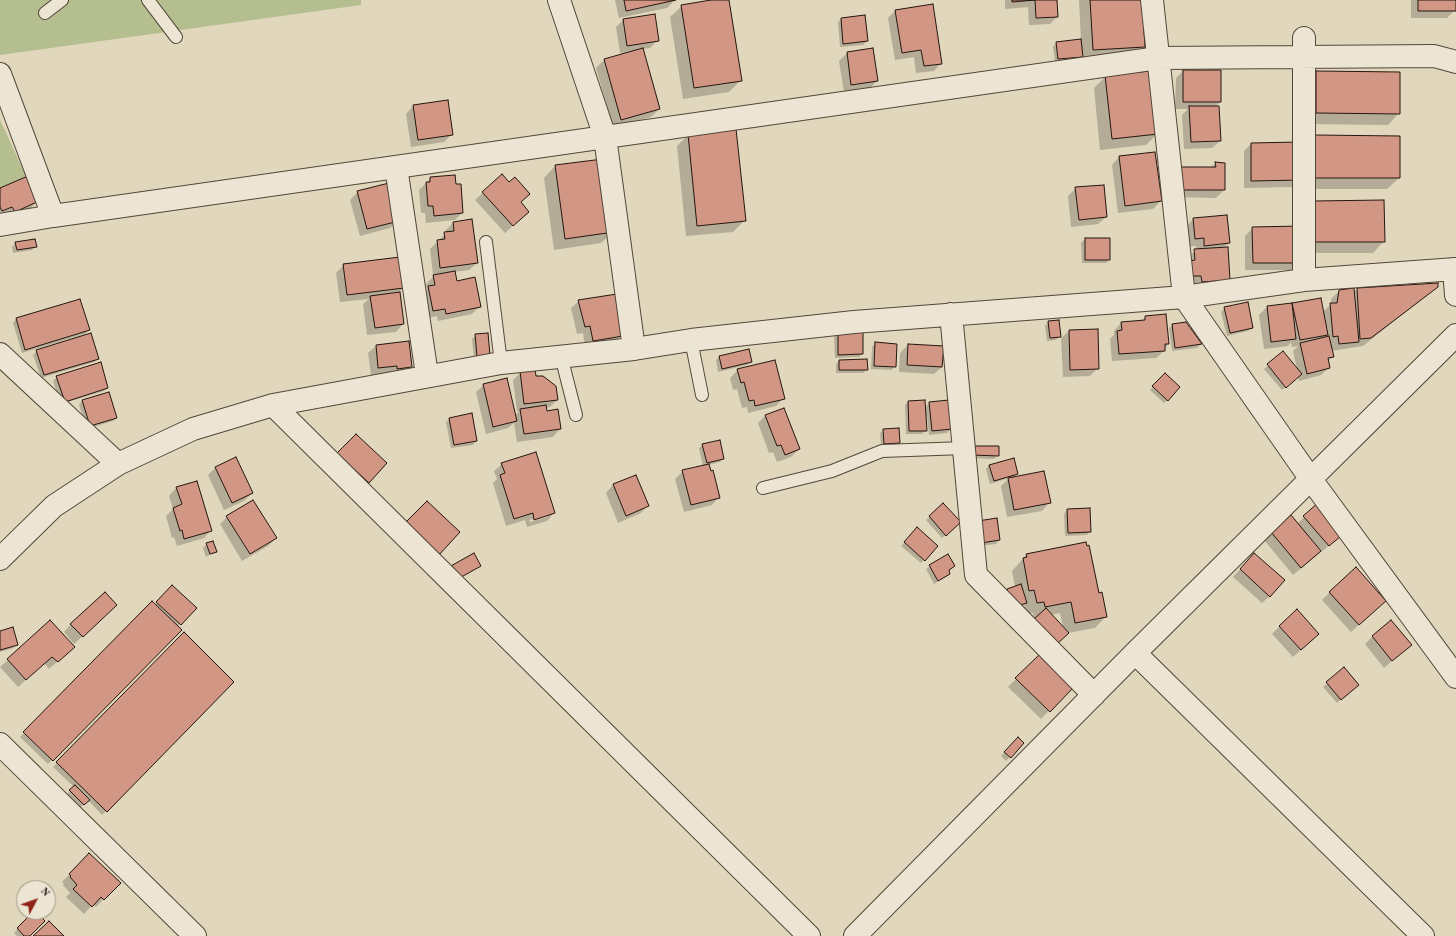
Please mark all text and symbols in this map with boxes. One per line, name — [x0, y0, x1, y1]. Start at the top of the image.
north arrow — [16, 880, 56, 920]
text: N — [38, 886, 52, 899]

